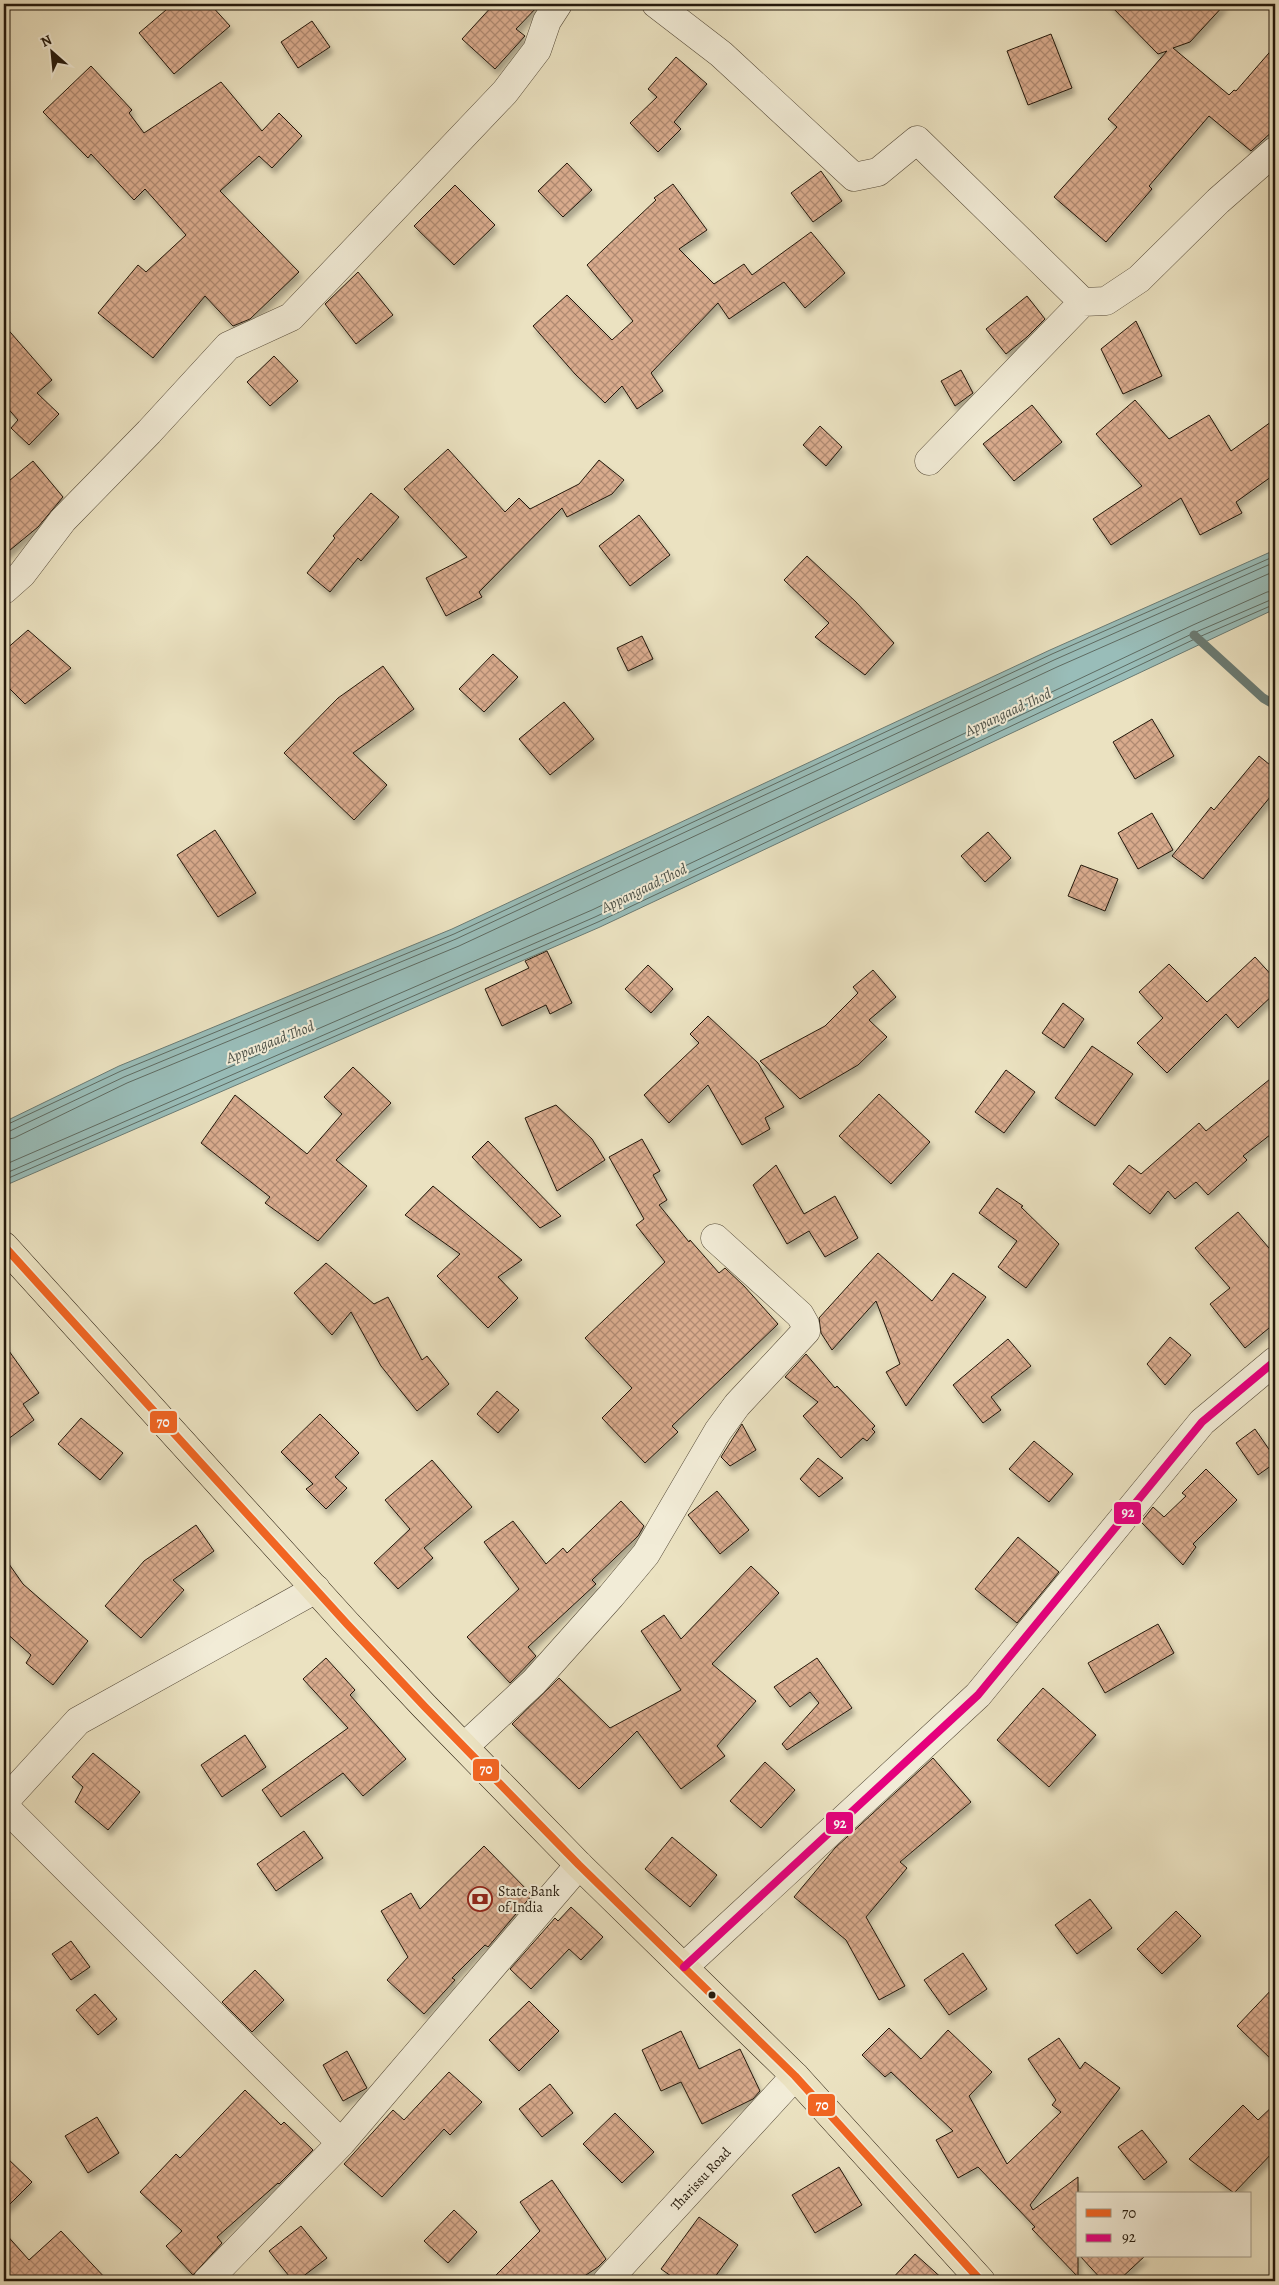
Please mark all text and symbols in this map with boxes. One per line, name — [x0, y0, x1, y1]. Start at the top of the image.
north arrow — [28, 28, 78, 78]
text: N — [37, 30, 55, 52]
water label: Appangaad Thod — [961, 683, 1054, 741]
water label: Appangaad Thod — [597, 859, 690, 918]
water label: Appangaad Thod — [222, 1016, 317, 1068]
line badge: 70 — [149, 1410, 178, 1434]
text: 70 — [156, 1413, 170, 1432]
line badge: 92 — [1113, 1501, 1142, 1525]
text: 92 — [1121, 1503, 1135, 1522]
line badge: 70 — [472, 1758, 500, 1782]
text: 70 — [479, 1760, 493, 1779]
line badge: 92 — [825, 1811, 854, 1835]
text: 92 — [833, 1814, 847, 1833]
place label: State Bank of India — [498, 1882, 560, 1917]
bank icon: State Bank of India — [467, 1886, 493, 1912]
unlabelled marker — [707, 1990, 717, 2000]
line badge: 70 — [807, 2093, 836, 2117]
text: 70 — [815, 2096, 829, 2115]
street label: Tharissu Road — [667, 2143, 736, 2215]
legend — [1076, 2192, 1252, 2258]
text: 70 — [1122, 2203, 1136, 2223]
text: 92 — [1122, 2227, 1136, 2247]

